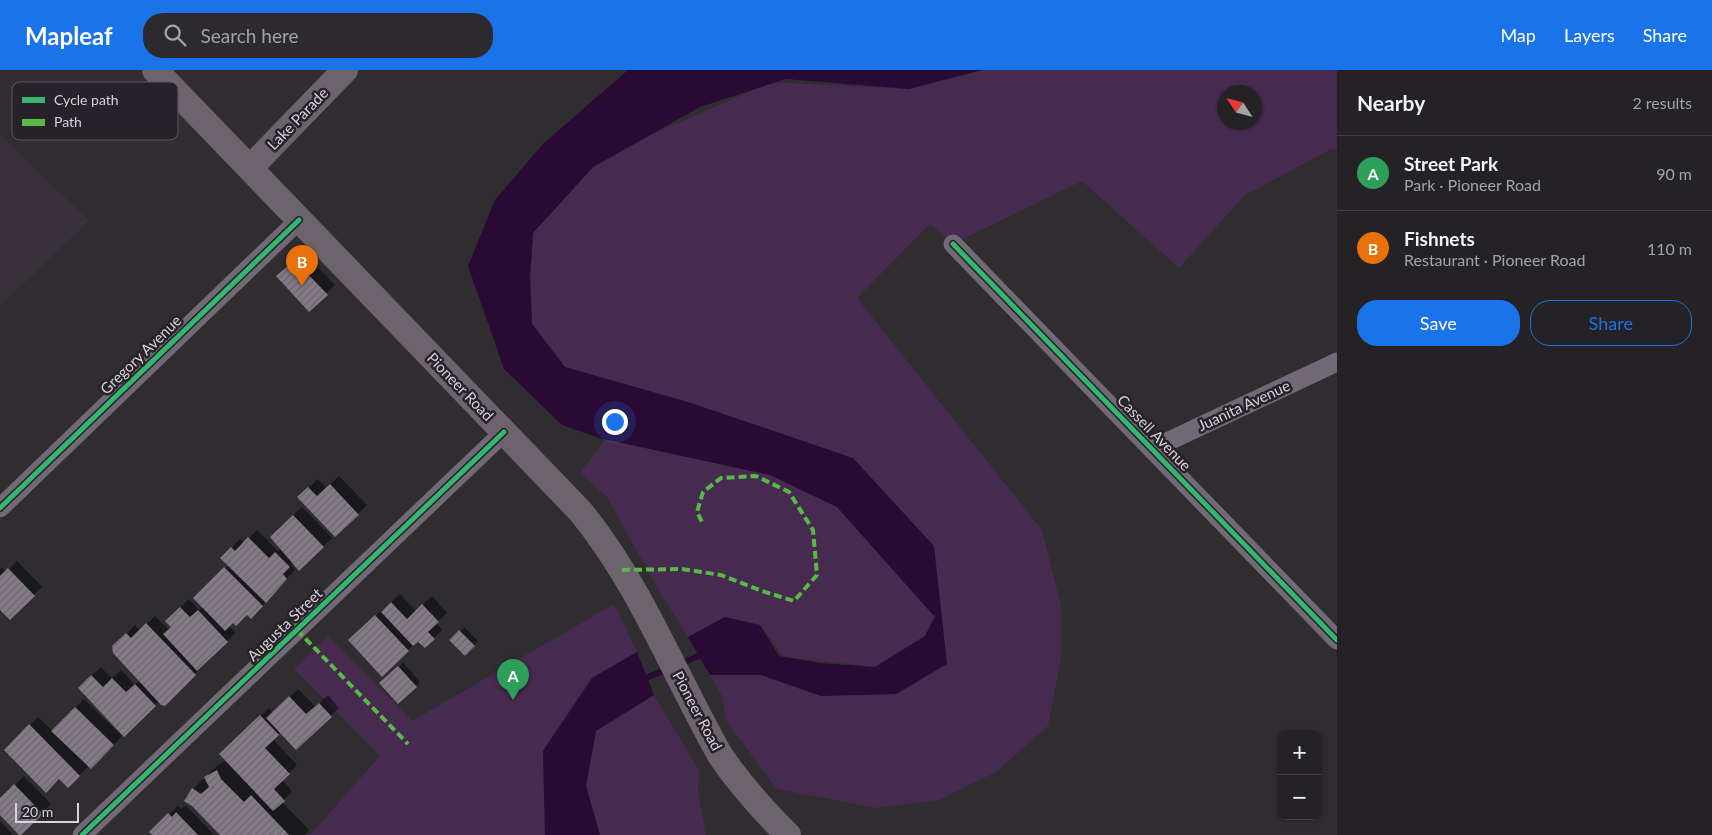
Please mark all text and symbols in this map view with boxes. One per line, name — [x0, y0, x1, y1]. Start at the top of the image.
search box — [143, 13, 493, 58]
text: Mapleaf — [25, 21, 113, 50]
icon: search — [161, 21, 189, 49]
text: Search here — [201, 24, 299, 47]
text: Map — [1500, 24, 1536, 46]
text: Layers — [1564, 24, 1615, 46]
text: Share — [1643, 24, 1687, 46]
legend — [12, 82, 178, 140]
street label: Lake Parade — [263, 83, 331, 153]
north arrow — [1217, 85, 1262, 130]
text: Nearby — [1357, 90, 1425, 115]
text: Cycle path — [54, 91, 119, 108]
text: 2 results — [1632, 93, 1692, 112]
text: Path — [54, 113, 82, 130]
text: Street Park — [1404, 152, 1498, 175]
text: A — [1367, 164, 1379, 183]
text: 90 m — [1656, 164, 1692, 183]
text: Park · Pioneer Road — [1404, 175, 1541, 194]
text: Fishnets — [1404, 227, 1475, 250]
text: B — [1368, 239, 1378, 258]
text: 110 m — [1647, 239, 1692, 258]
pin: B — [286, 245, 318, 286]
text: Restaurant · Pioneer Road — [1404, 250, 1585, 269]
button: Save — [1357, 300, 1520, 346]
button: Share — [1530, 300, 1692, 346]
street label: Gregory Avenue — [96, 311, 185, 398]
street label: Pioneer Road — [424, 349, 498, 424]
street label: Juanita Avenue — [1195, 376, 1293, 434]
street label: Cassell Avenue — [1114, 391, 1195, 474]
your location — [602, 409, 628, 435]
street label: Augusta Street — [243, 584, 326, 664]
pin: A — [497, 659, 529, 700]
street label: Pioneer Road — [669, 668, 726, 753]
map controls — [1277, 730, 1322, 820]
button: + — [1277, 730, 1322, 775]
button: − — [1277, 775, 1322, 820]
scale bar — [15, 800, 79, 823]
text: 20 m — [22, 803, 53, 820]

